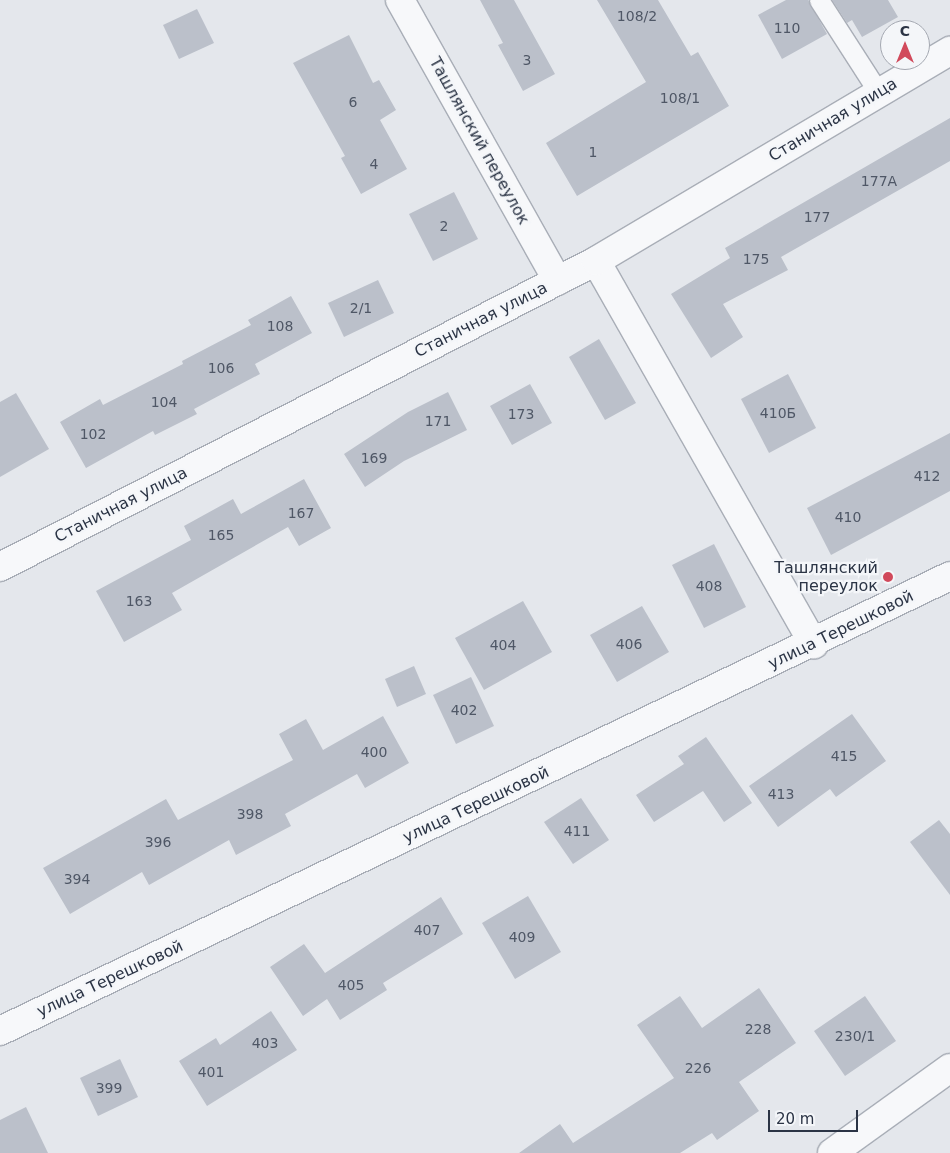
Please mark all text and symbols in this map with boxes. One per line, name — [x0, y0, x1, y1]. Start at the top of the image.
house number: 108/2 — [617, 8, 657, 24]
house number: 110 — [774, 20, 800, 36]
north arrow — [880, 20, 930, 70]
text: С — [900, 23, 910, 39]
house number: 3 — [523, 52, 531, 68]
street label: Ташлянский переулок — [425, 54, 533, 228]
street label: Станичная улица — [765, 74, 901, 166]
house number: 108/1 — [660, 90, 700, 106]
house number: 6 — [349, 94, 357, 110]
house number: 1 — [589, 144, 597, 160]
house number: 4 — [370, 156, 378, 172]
house number: 177А — [861, 173, 897, 189]
house number: 177 — [804, 209, 830, 225]
house number: 2 — [440, 218, 448, 234]
house number: 175 — [743, 251, 769, 267]
street label: Станичная улица — [411, 278, 551, 362]
house number: 2/1 — [350, 300, 372, 316]
house number: 108 — [267, 318, 293, 334]
house number: 106 — [208, 360, 234, 376]
house number: 104 — [151, 394, 177, 410]
house number: 410Б — [760, 405, 796, 421]
house number: 173 — [508, 406, 534, 422]
house number: 171 — [425, 413, 451, 429]
house number: 102 — [80, 426, 106, 442]
house number: 169 — [361, 450, 387, 466]
street label: Станичная улица — [51, 463, 191, 547]
house number: 412 — [914, 468, 940, 484]
house number: 167 — [288, 505, 314, 521]
house number: 410 — [835, 509, 861, 525]
house number: 165 — [208, 527, 234, 543]
place label: Ташлянский переулок — [774, 558, 878, 596]
marker: Ташлянский переулок — [882, 571, 894, 583]
house number: 408 — [696, 578, 722, 594]
street label: улица Терешковой — [765, 586, 917, 674]
house number: 163 — [126, 593, 152, 609]
house number: 406 — [616, 636, 642, 652]
house number: 404 — [490, 637, 516, 653]
house number: 402 — [451, 702, 477, 718]
house number: 400 — [361, 744, 387, 760]
house number: 415 — [831, 748, 857, 764]
street label: улица Терешковой — [400, 763, 552, 847]
house number: 413 — [768, 786, 794, 802]
house number: 398 — [237, 806, 263, 822]
house number: 411 — [564, 823, 590, 839]
house number: 396 — [145, 834, 171, 850]
house number: 394 — [64, 871, 90, 887]
house number: 407 — [414, 922, 440, 938]
house number: 409 — [509, 929, 535, 945]
street label: улица Терешковой — [34, 937, 186, 1021]
house number: 405 — [338, 977, 364, 993]
house number: 228 — [745, 1021, 771, 1037]
house number: 230/1 — [835, 1028, 875, 1044]
house number: 403 — [252, 1035, 278, 1051]
house number: 226 — [685, 1060, 711, 1076]
house number: 401 — [198, 1064, 224, 1080]
house number: 399 — [96, 1080, 122, 1096]
scale bar — [770, 1100, 860, 1132]
text: 20 m — [776, 1110, 814, 1128]

